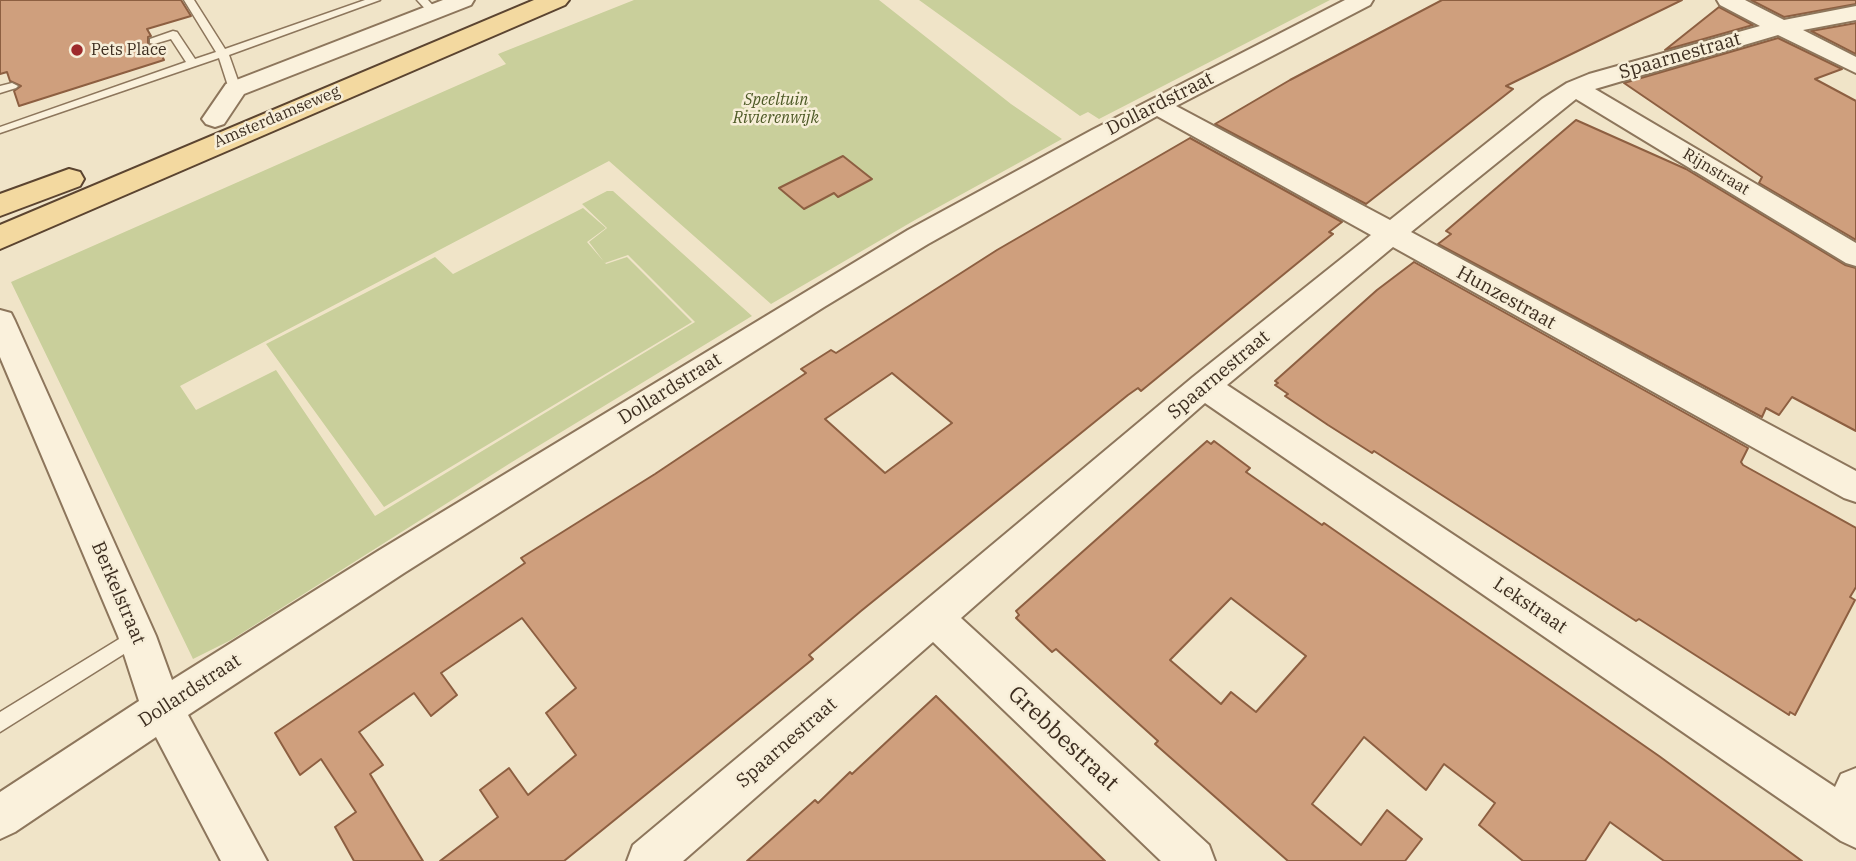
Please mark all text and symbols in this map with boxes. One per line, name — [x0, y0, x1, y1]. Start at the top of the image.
street label: Spaarnestraat — [1616, 28, 1744, 84]
place label: Pets Place — [91, 40, 167, 60]
marker: Pets Place — [69, 42, 85, 58]
street label: Dollardstraat — [1103, 67, 1217, 141]
street label: Amsterdamseweg — [211, 82, 343, 152]
park label: Speeltuin Rivierenwijk — [733, 90, 819, 128]
street label: Rijnstraat — [1679, 145, 1753, 199]
street label: Hunzestraat — [1452, 261, 1560, 335]
street label: Spaarnestraat — [1163, 326, 1275, 424]
street label: Dollardstraat — [614, 348, 726, 430]
street label: Berkelstraat — [86, 538, 150, 648]
street label: Lekstraat — [1489, 573, 1571, 639]
street label: Dollardstraat — [135, 649, 245, 733]
street label: Grebbestraat — [1002, 681, 1124, 797]
street label: Spaarnestraat — [732, 693, 842, 793]

